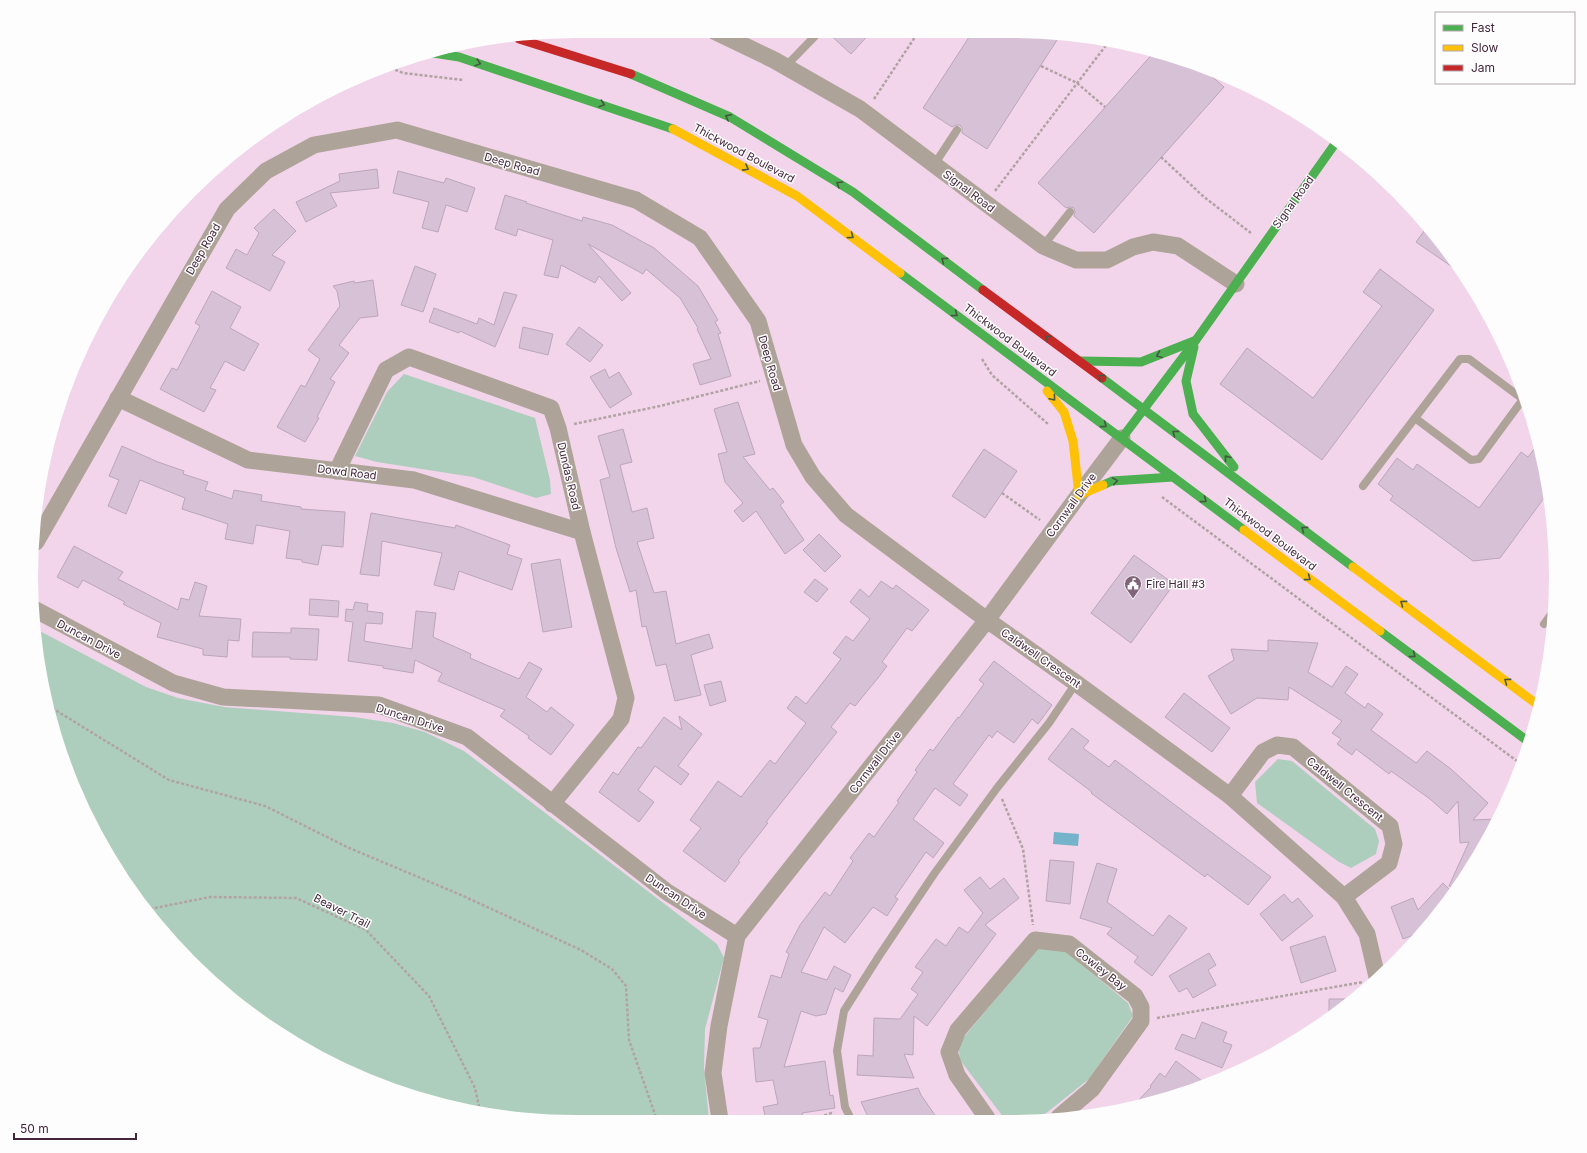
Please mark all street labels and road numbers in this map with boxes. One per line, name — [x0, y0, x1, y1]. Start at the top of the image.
street label: Thickwood Boulevard — [691, 120, 797, 186]
street label: Deep Road — [483, 149, 541, 179]
street label: Signal Road — [940, 167, 998, 215]
street label: Signal Road — [1269, 173, 1317, 231]
street label: Deep Road — [183, 221, 223, 277]
street label: Thickwood Boulevard — [961, 301, 1059, 379]
street label: Deep Road — [755, 334, 785, 392]
street label: Dundas Road — [554, 441, 584, 511]
street label: Dowd Road — [317, 461, 377, 483]
street label: Cornwall Drive — [1043, 470, 1099, 540]
street label: Thickwood Boulevard — [1221, 495, 1319, 573]
street label: Duncan Drive — [55, 616, 123, 662]
street label: Caldwell Crescent — [998, 625, 1084, 691]
street label: Duncan Drive — [374, 700, 446, 736]
street label: Cornwall Drive — [846, 728, 904, 796]
street label: Caldwell Crescent — [1304, 754, 1386, 824]
street label: Duncan Drive — [643, 871, 709, 921]
street label: Beaver Trail — [311, 891, 373, 931]
street label: Cowley Bay — [1073, 945, 1129, 993]

